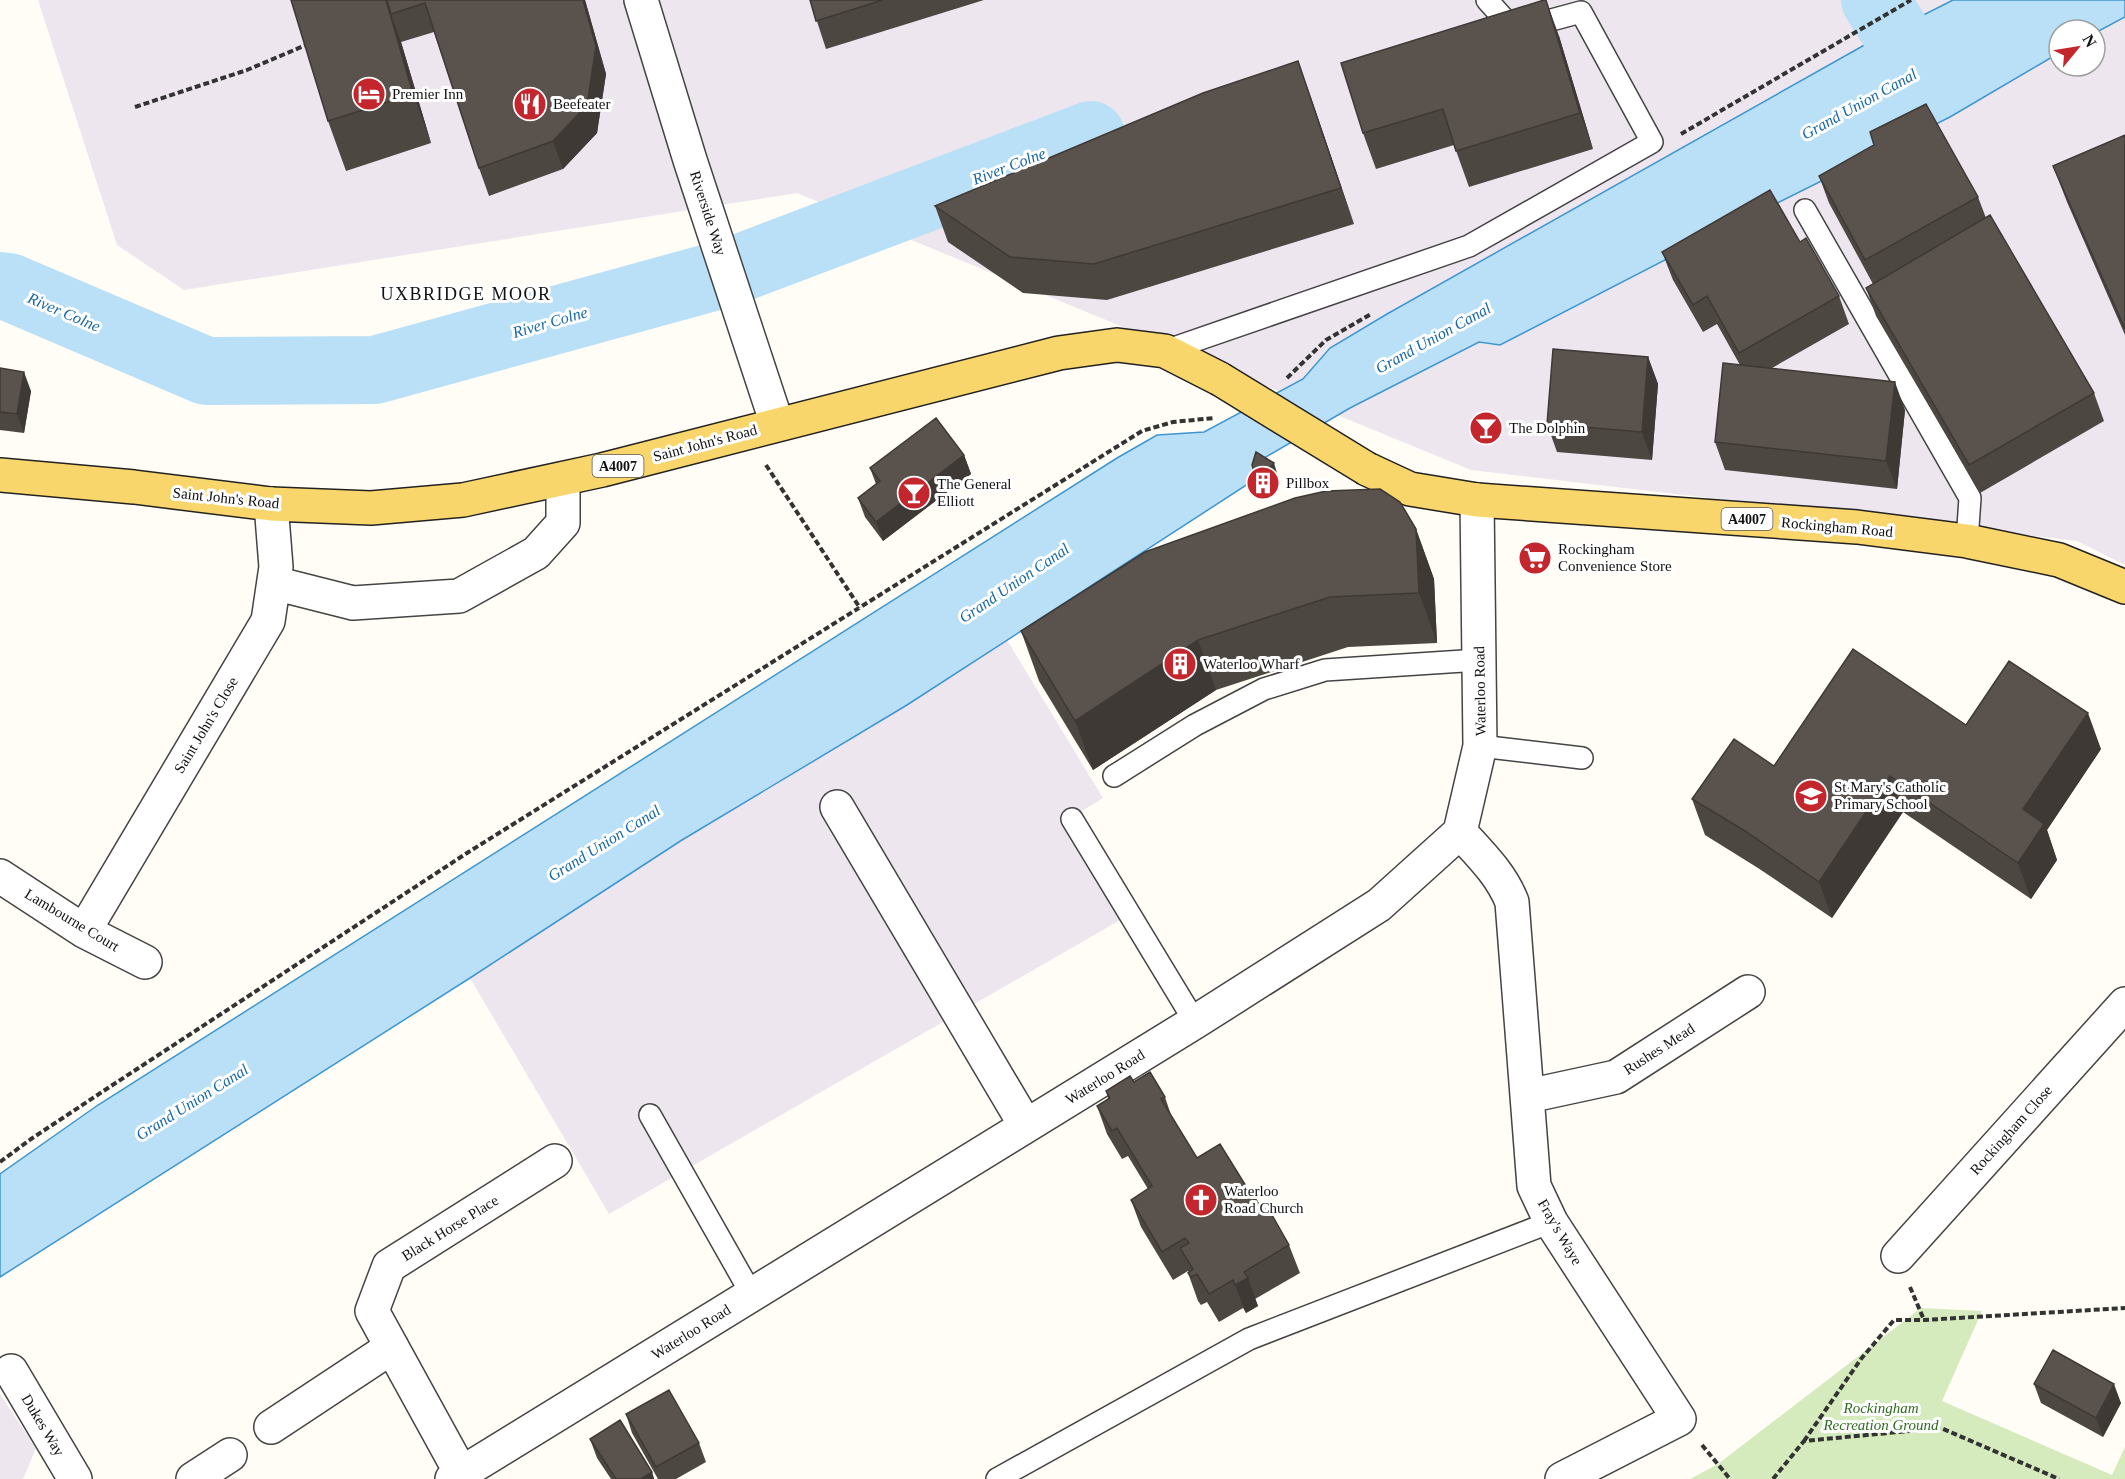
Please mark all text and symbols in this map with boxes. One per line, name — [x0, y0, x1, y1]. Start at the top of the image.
north arrow — [2047, 18, 2107, 78]
text: N — [2079, 31, 2100, 50]
water label: Grand Union Canal — [1799, 65, 1920, 143]
hotel icon: Premier Inn — [351, 76, 387, 112]
place label: Premier Inn — [392, 86, 464, 102]
restaurant icon: Beefeater — [512, 86, 548, 122]
place label: Beefeater — [553, 96, 610, 112]
water label: River Colne — [969, 144, 1048, 188]
street label: Riverside Way — [687, 169, 729, 258]
district label: UXBRIDGE MOOR — [380, 284, 552, 304]
water label: River Colne — [24, 289, 103, 335]
water label: Grand Union Canal — [1373, 299, 1494, 377]
water label: River Colne — [510, 303, 589, 341]
bar icon: The Dolphin — [1468, 410, 1504, 446]
place label: The Dolphin — [1509, 420, 1586, 436]
street label: Saint John's Road — [651, 421, 759, 465]
road number: A4007 — [592, 455, 644, 477]
building icon: Pillbox — [1245, 465, 1281, 501]
bar icon: The General Elliott — [896, 475, 932, 511]
place label: Pillbox — [1286, 475, 1330, 491]
place label: The General Elliott — [937, 476, 1012, 509]
street label: Saint John's Road — [172, 484, 280, 512]
road number: A4007 — [1722, 508, 1772, 530]
street label: Rockingham Road — [1780, 514, 1894, 540]
water label: Grand Union Canal — [956, 540, 1073, 626]
supermarket icon: Rockingham Convenience Store — [1517, 540, 1553, 576]
place label: Rockingham Convenience Store — [1558, 541, 1672, 574]
street label: Waterloo Road — [1471, 645, 1489, 736]
building icon: Waterloo Wharf — [1162, 646, 1198, 682]
place label: Waterloo Wharf — [1203, 656, 1299, 672]
street label: Saint John's Close — [171, 674, 241, 776]
school or university icon: St Mary's Catholic Primary School — [1793, 778, 1829, 814]
place label: St Mary's Catholic Primary School — [1834, 779, 1946, 812]
water label: Grand Union Canal — [545, 801, 664, 884]
street label: Lambourne Court — [22, 886, 123, 955]
street label: Rushes Mead — [1621, 1020, 1698, 1078]
street label: Waterloo Road — [1063, 1046, 1148, 1108]
water label: Grand Union Canal — [133, 1060, 252, 1143]
street label: Rockingham Close — [1967, 1082, 2056, 1178]
church icon: Waterloo Road Church — [1183, 1182, 1219, 1218]
place label: Waterloo Road Church — [1224, 1183, 1304, 1216]
street label: Black Horse Place — [399, 1192, 502, 1264]
street label: Fray's Waye — [1535, 1196, 1585, 1268]
street label: Waterloo Road — [649, 1301, 734, 1363]
street label: Dukes Way — [18, 1391, 68, 1459]
park label: Rockingham Recreation Ground — [1822, 1400, 1939, 1433]

